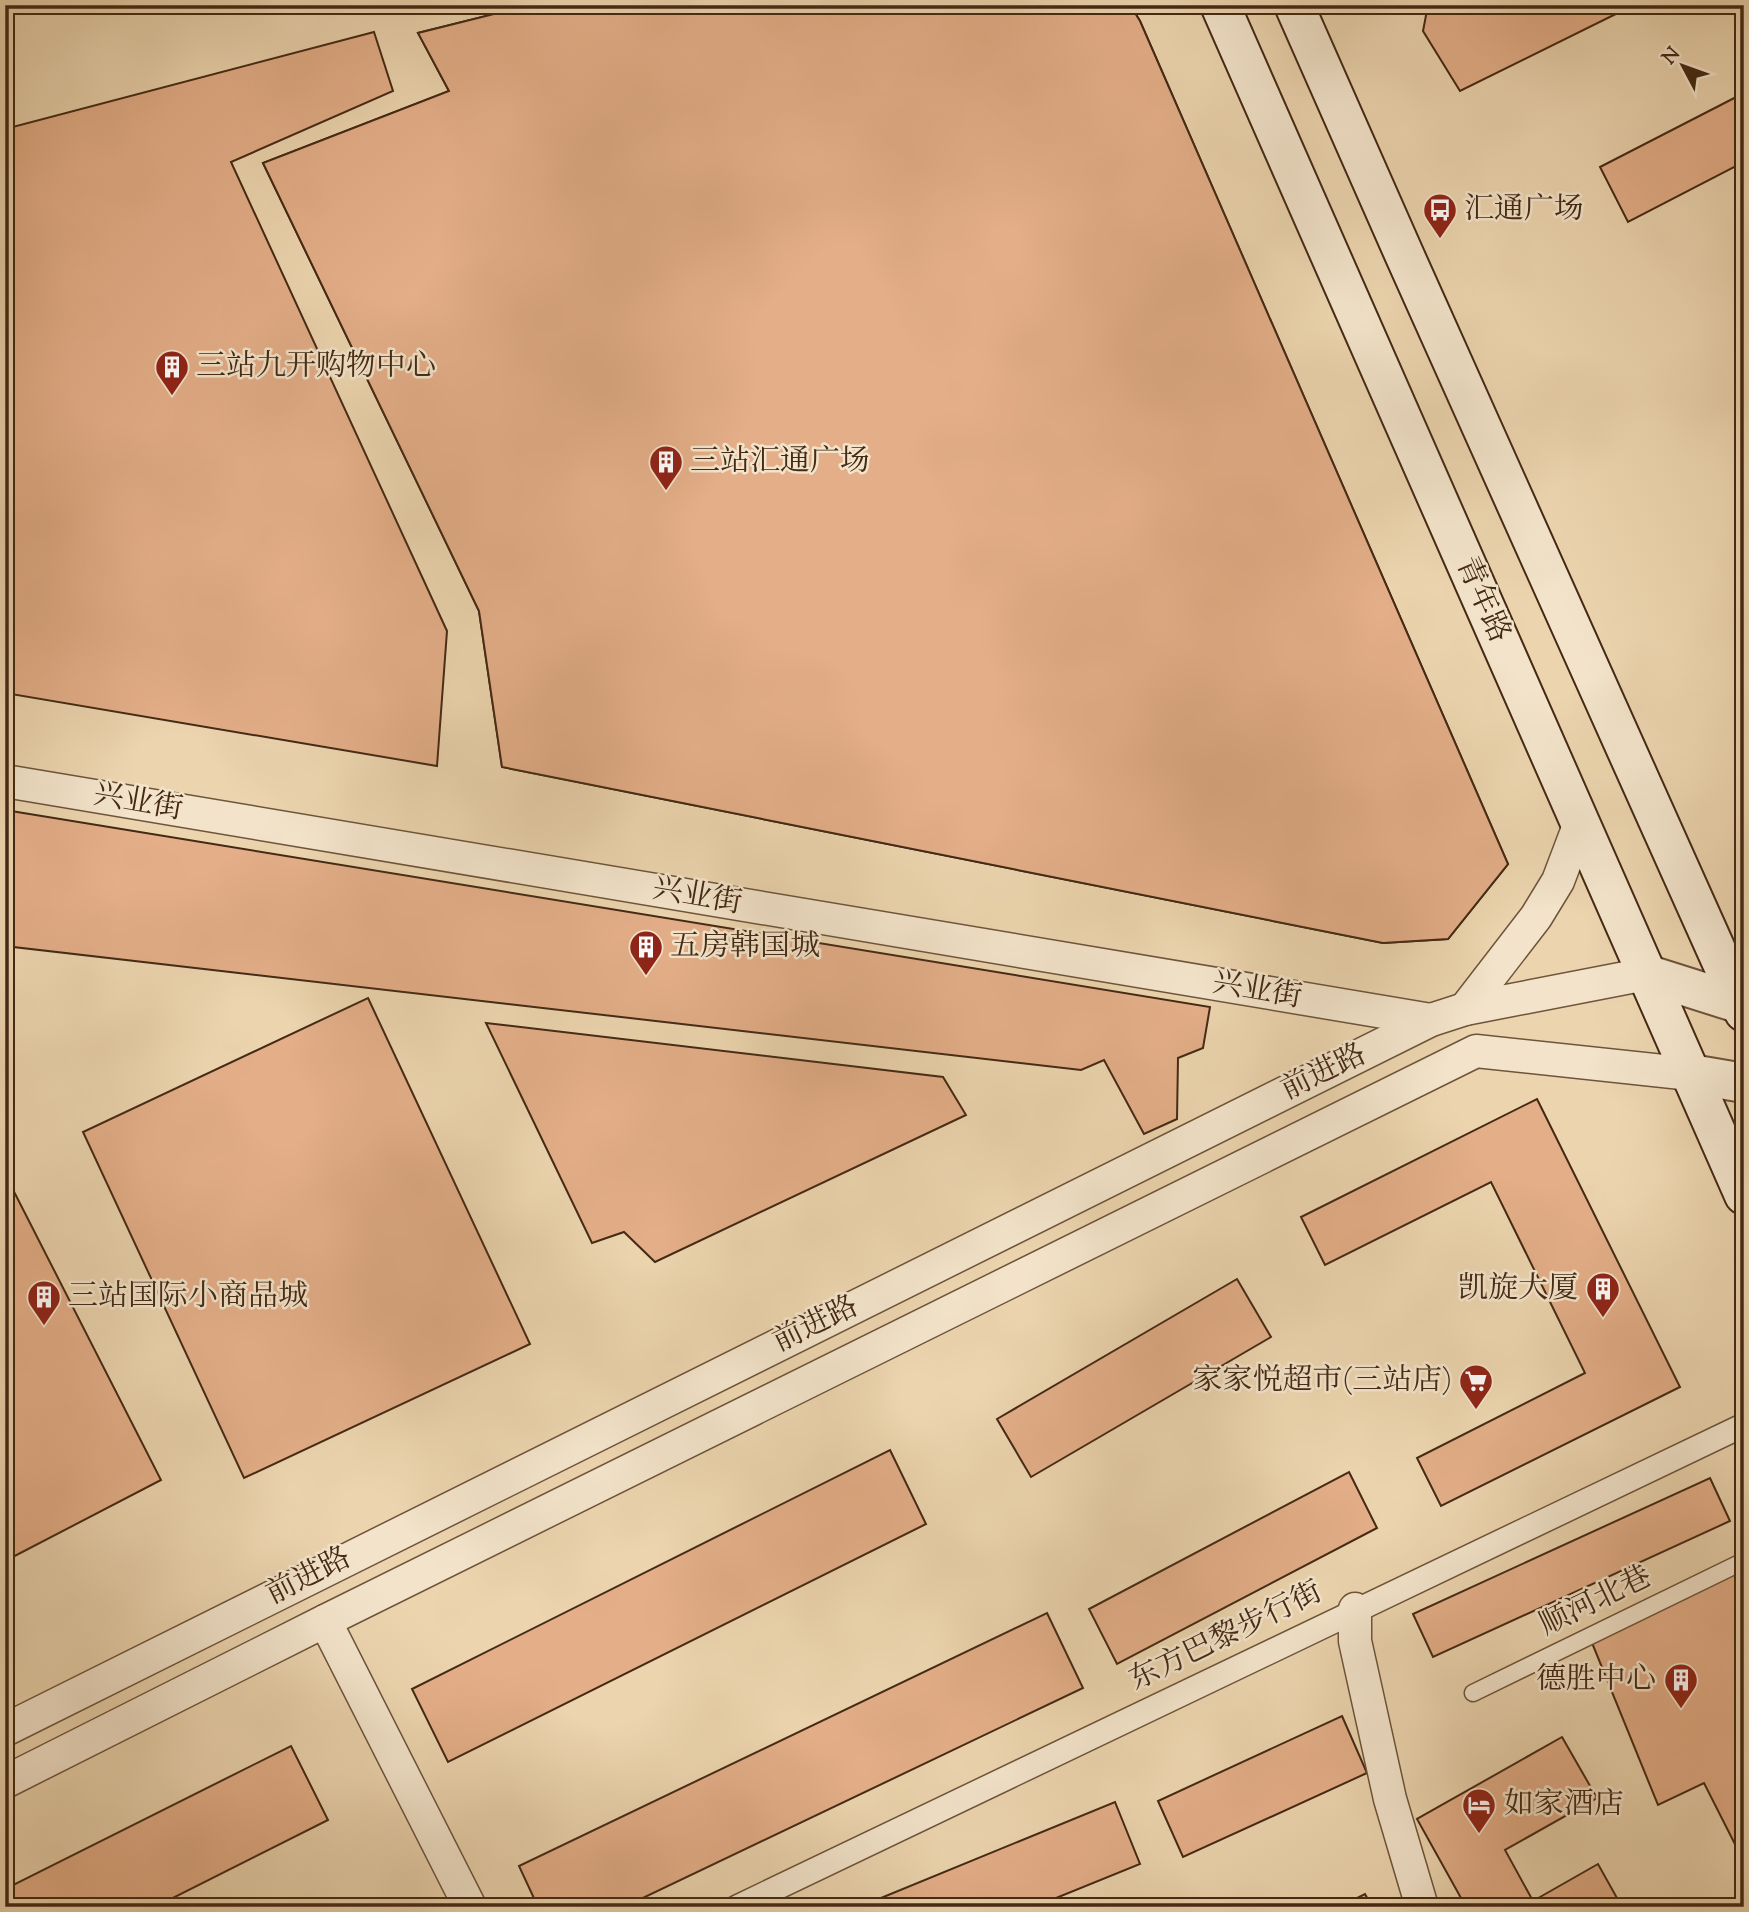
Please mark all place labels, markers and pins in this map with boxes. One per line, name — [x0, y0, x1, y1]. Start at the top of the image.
place label: 汇通广场 — [1464, 189, 1584, 232]
bus stop icon: 汇通广场 — [1421, 191, 1459, 240]
place label: 三站九开购物中心 — [196, 346, 436, 389]
building icon: 三站九开购物中心 — [153, 348, 191, 397]
place label: 三站汇通广场 — [690, 441, 870, 484]
building icon: 三站汇通广场 — [647, 443, 685, 492]
place label: 五房韩国城 — [670, 926, 820, 969]
building icon: 五房韩国城 — [627, 928, 665, 977]
place label: 凯旋大厦 — [1458, 1268, 1578, 1311]
building icon: 凯旋大厦 — [1584, 1270, 1622, 1319]
place label: 三站国际小商品城 — [68, 1276, 308, 1319]
building icon: 三站国际小商品城 — [25, 1278, 63, 1327]
place label: 家家悦超市(三站店) — [1192, 1360, 1452, 1403]
supermarket icon: 家家悦超市(三站店) — [1457, 1362, 1495, 1411]
place label: 德胜中心 — [1536, 1659, 1656, 1702]
building icon: 德胜中心 — [1662, 1661, 1700, 1710]
place label: 如家酒店 — [1504, 1784, 1624, 1827]
hotel icon: 如家酒店 — [1460, 1786, 1498, 1835]

